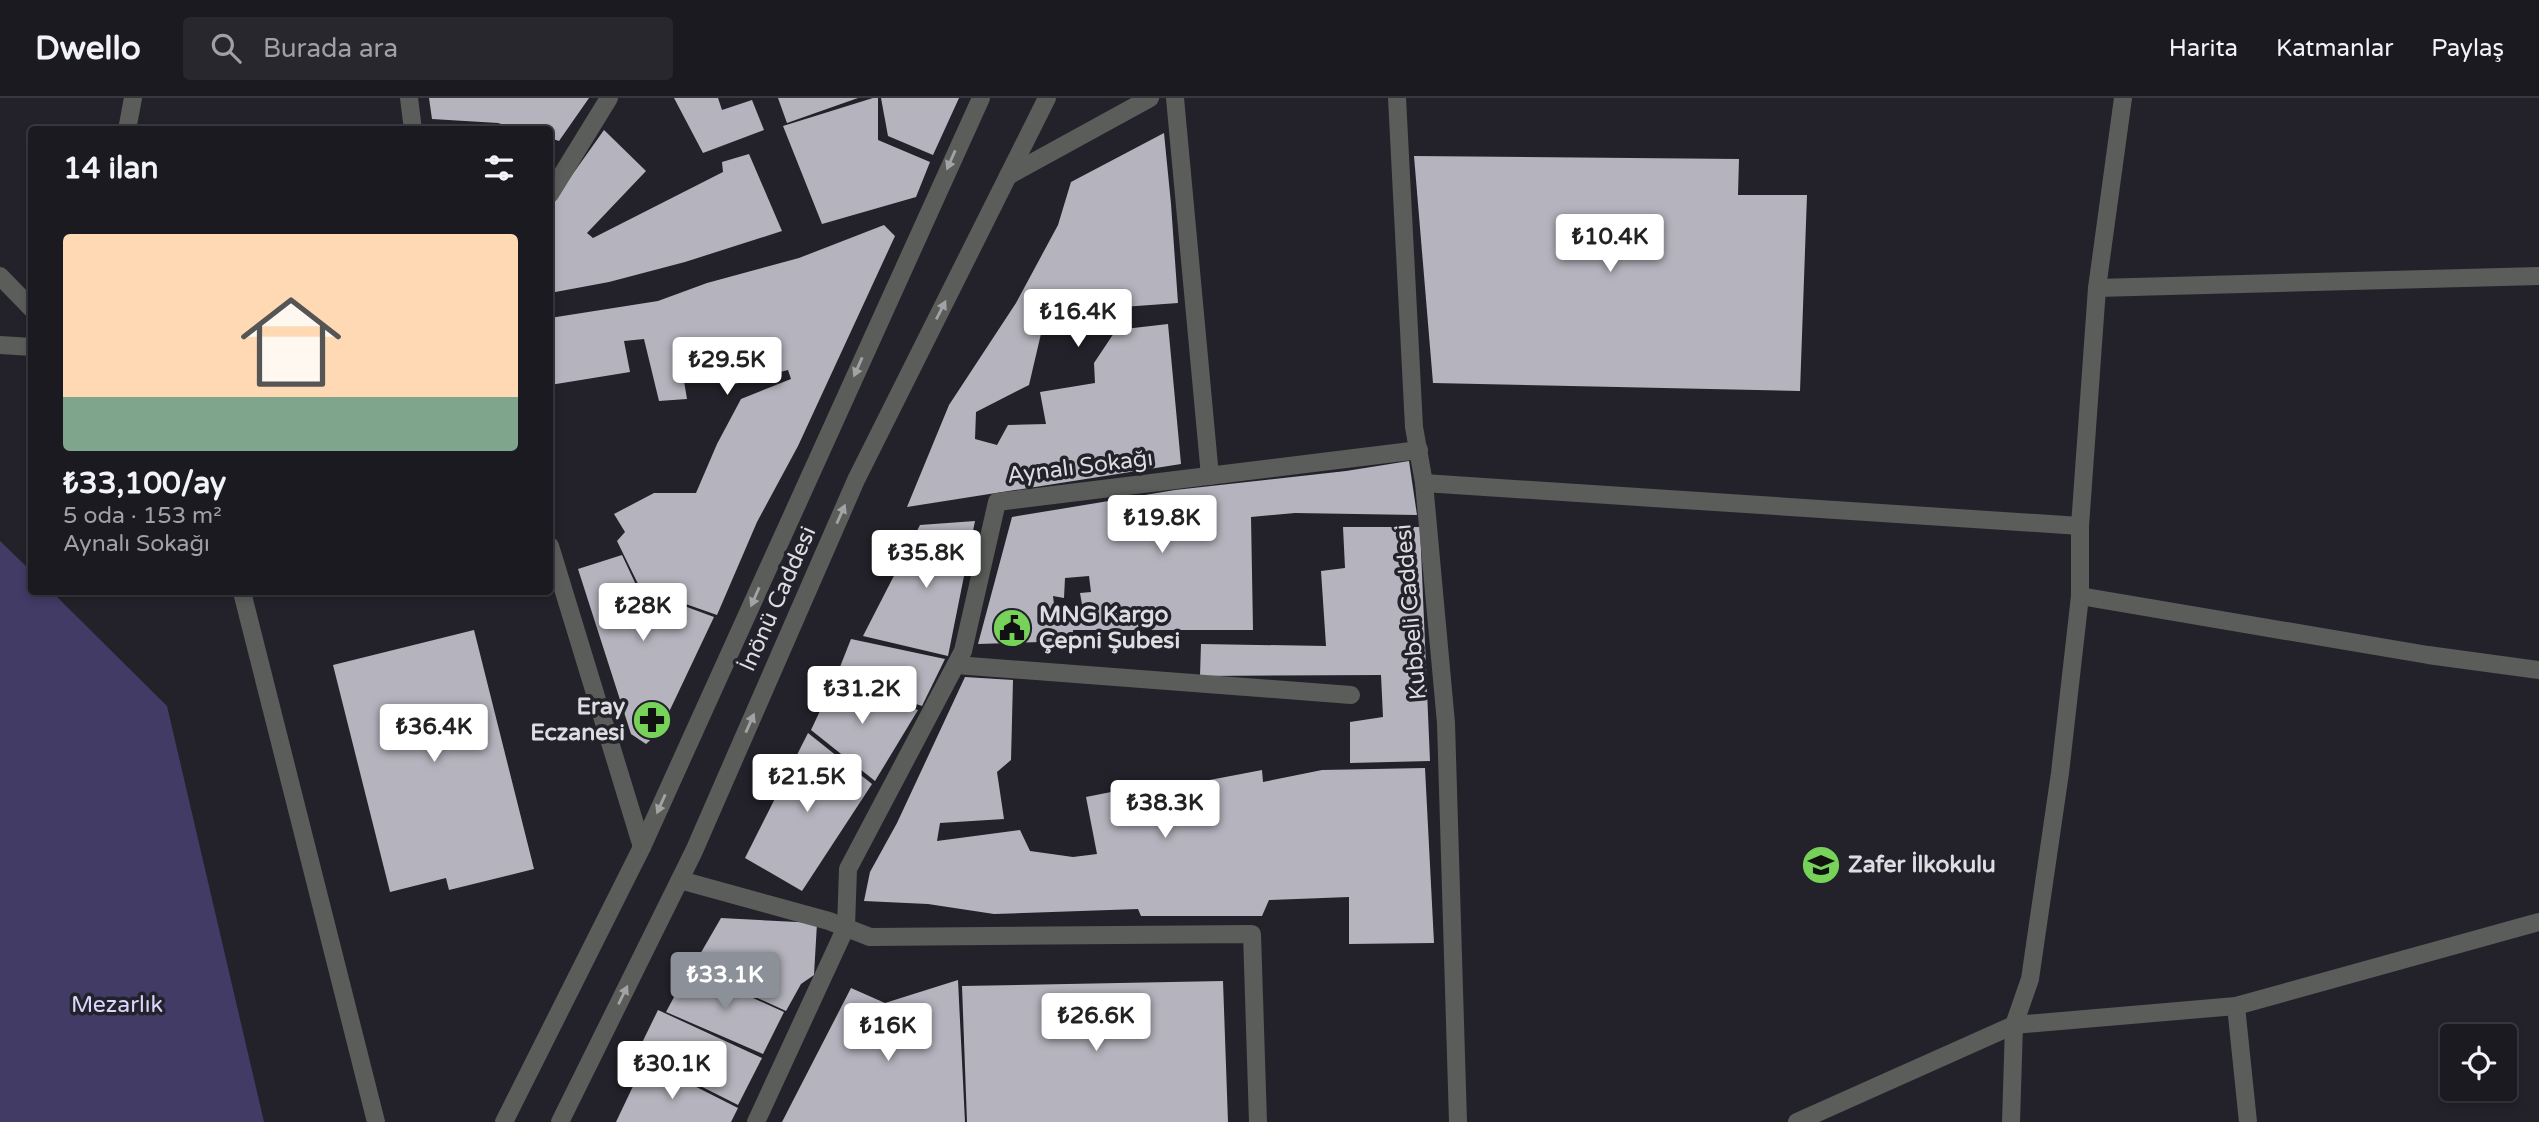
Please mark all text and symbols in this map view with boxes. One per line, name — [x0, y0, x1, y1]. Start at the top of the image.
search box — [183, 17, 673, 80]
text: Dwello — [35, 29, 141, 68]
icon: search — [207, 29, 245, 67]
text: Burada ara — [263, 33, 398, 64]
text: Harita — [2169, 34, 2238, 63]
text: Katmanlar — [2276, 34, 2393, 63]
text: Paylaş — [2431, 34, 2504, 63]
icon: filters — [480, 149, 518, 187]
one-way arrow — [945, 149, 956, 170]
text: 14 ilan — [63, 150, 159, 187]
pin: ₺10.4K — [1553, 214, 1667, 274]
text: ₺10.4K — [1572, 223, 1648, 251]
icon: home — [228, 279, 354, 405]
pin: ₺16.4K — [1021, 289, 1135, 349]
text: ₺16.4K — [1040, 298, 1116, 326]
one-way arrow — [936, 300, 947, 320]
pin: ₺29.5K — [670, 338, 784, 397]
text: ₺29.5K — [689, 346, 765, 374]
one-way arrow — [852, 357, 864, 377]
street label: Aynalı Sokağı — [1006, 444, 1154, 490]
text: ₺33,100/ay — [63, 465, 226, 502]
pin: ₺19.8K — [1105, 496, 1219, 555]
text: 5 oda · 153 m² — [63, 502, 222, 530]
one-way arrow — [835, 504, 847, 524]
text: ₺19.8K — [1124, 504, 1200, 532]
street label: İnönü Caddesi — [733, 522, 823, 676]
street label: Kubbeli Caddesi — [1389, 523, 1433, 701]
text: Aynalı Sokağı — [63, 530, 210, 558]
pin: ₺35.8K — [869, 531, 983, 590]
text: ₺35.8K — [888, 539, 964, 567]
pin: ₺28K — [602, 584, 684, 643]
one-way arrow — [749, 587, 761, 607]
text: ₺28K — [615, 592, 671, 620]
place label: MNG Kargo Çepni Şubesi — [1039, 601, 1180, 655]
public building icon: MNG Kargo Çepni Şubesi — [991, 607, 1033, 649]
pin: ₺31.2K — [805, 666, 919, 726]
text: ₺31.2K — [824, 675, 900, 703]
place label: Eray Eczanesi — [530, 693, 626, 747]
pharmacy icon: Eray Eczanesi — [631, 699, 673, 741]
pin: ₺36.4K — [377, 704, 491, 764]
one-way arrow — [745, 712, 756, 733]
text: ₺36.4K — [396, 713, 472, 741]
pin: ₺21.5K — [750, 754, 864, 814]
text: ₺21.5K — [769, 763, 845, 791]
pin: ₺38.3K — [1108, 780, 1222, 840]
text: ₺38.3K — [1127, 789, 1203, 817]
one-way arrow — [655, 794, 666, 815]
school or university icon: Zafer İlkokulu — [1800, 844, 1842, 886]
place label: Zafer İlkokulu — [1848, 851, 1996, 879]
pin: ₺33.1K — [668, 953, 782, 1012]
text: ₺33.1K — [687, 961, 763, 989]
one-way arrow — [617, 985, 628, 1005]
park label: Mezarlık — [71, 991, 163, 1019]
pin: ₺26.6K — [1039, 993, 1153, 1053]
text: ₺26.6K — [1058, 1002, 1134, 1030]
pin: ₺16K — [847, 1004, 929, 1063]
text: ₺16K — [860, 1012, 916, 1040]
map controls — [2440, 1024, 2517, 1101]
button: locate — [2440, 1024, 2517, 1101]
pin: ₺30.1K — [615, 1042, 729, 1101]
text: ₺30.1K — [634, 1050, 710, 1078]

